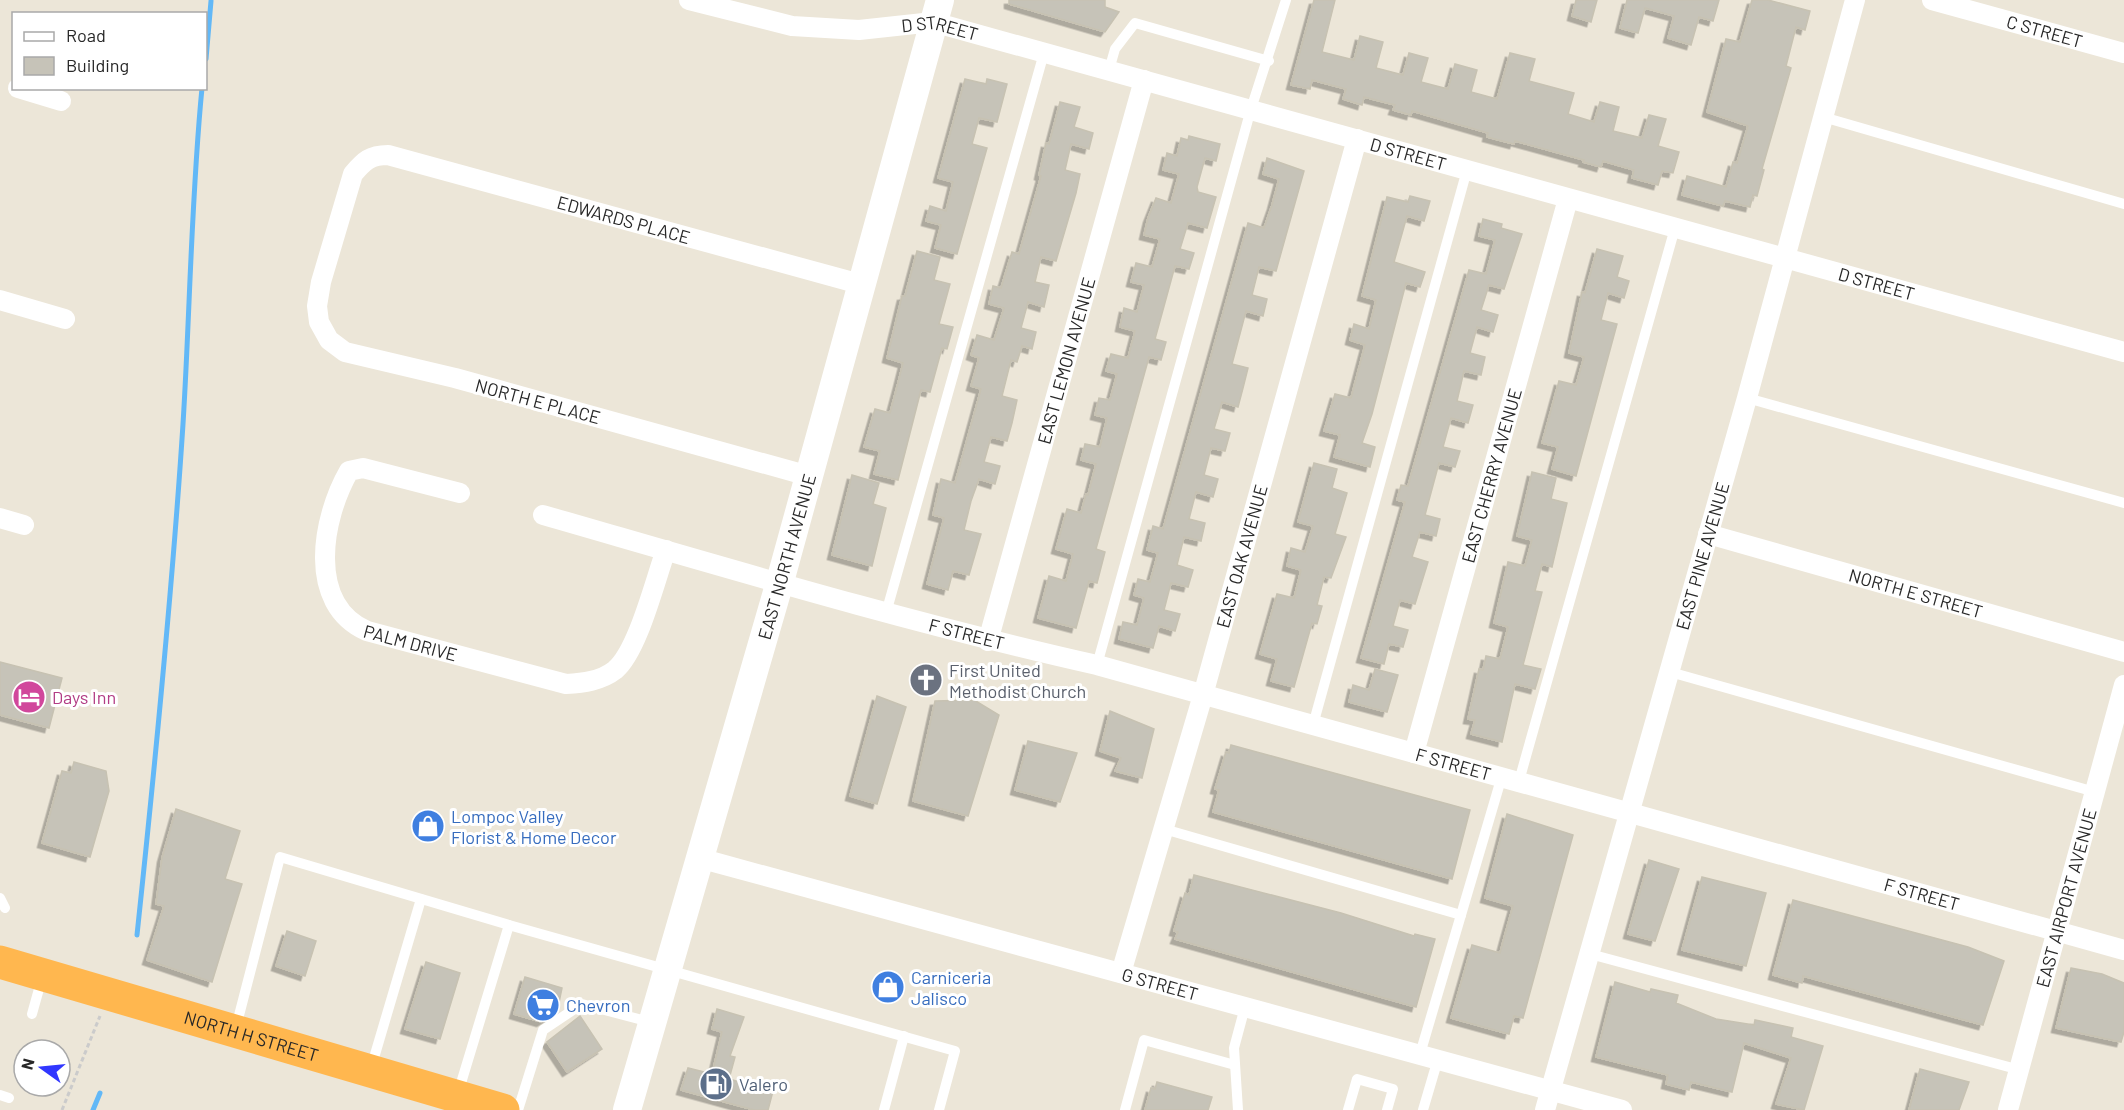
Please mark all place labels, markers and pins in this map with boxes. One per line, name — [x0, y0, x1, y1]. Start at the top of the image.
place label: First United Methodist Church — [949, 659, 1086, 702]
church icon: First United Methodist Church — [908, 662, 944, 698]
hotel icon: Days Inn — [11, 679, 47, 715]
place label: Days Inn — [52, 686, 116, 708]
place label: Lompoc Valley Florist & Home Decor — [451, 805, 617, 848]
shop icon: Lompoc Valley Florist & Home Decor — [410, 808, 446, 844]
place label: Carniceria Jalisco — [911, 966, 991, 1009]
shop icon: Carniceria Jalisco — [870, 969, 906, 1005]
supermarket icon: Chevron — [525, 987, 561, 1023]
place label: Chevron — [566, 994, 630, 1016]
fuel station icon: Valero — [698, 1066, 734, 1102]
place label: Valero — [739, 1073, 788, 1095]

